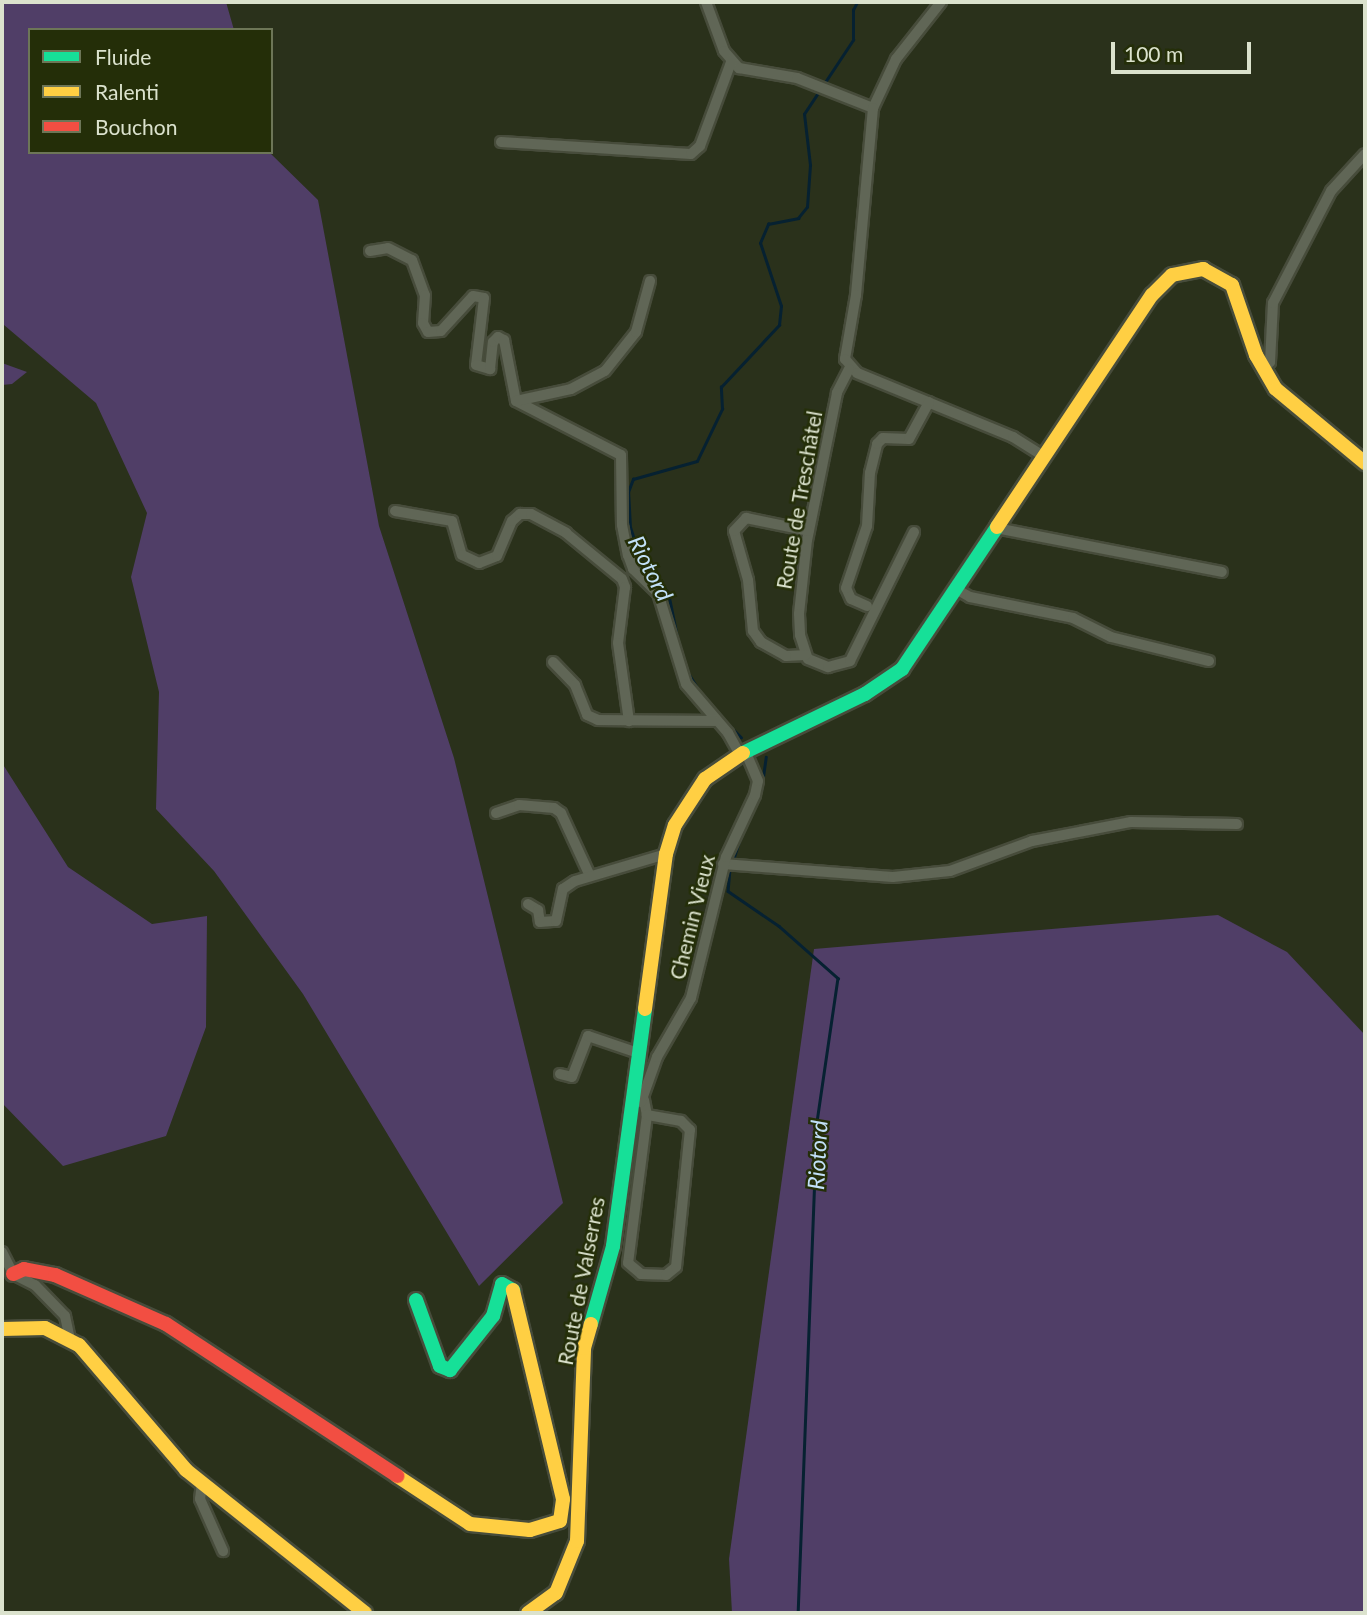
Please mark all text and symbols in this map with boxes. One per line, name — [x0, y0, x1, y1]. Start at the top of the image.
legend — [28, 28, 273, 154]
scale bar — [1115, 28, 1255, 72]
text: 100 m — [1124, 41, 1183, 66]
text: Fluide — [95, 44, 151, 69]
text: Ralenti — [95, 79, 159, 104]
text: Bouchon — [95, 114, 177, 139]
street label: Route de Treschâtel — [771, 409, 827, 591]
water label: Riotord — [623, 531, 679, 605]
street label: Chemin Vieux — [664, 851, 720, 983]
water label: Riotord — [801, 1119, 833, 1191]
street label: Route de Valserres — [552, 1194, 610, 1368]

